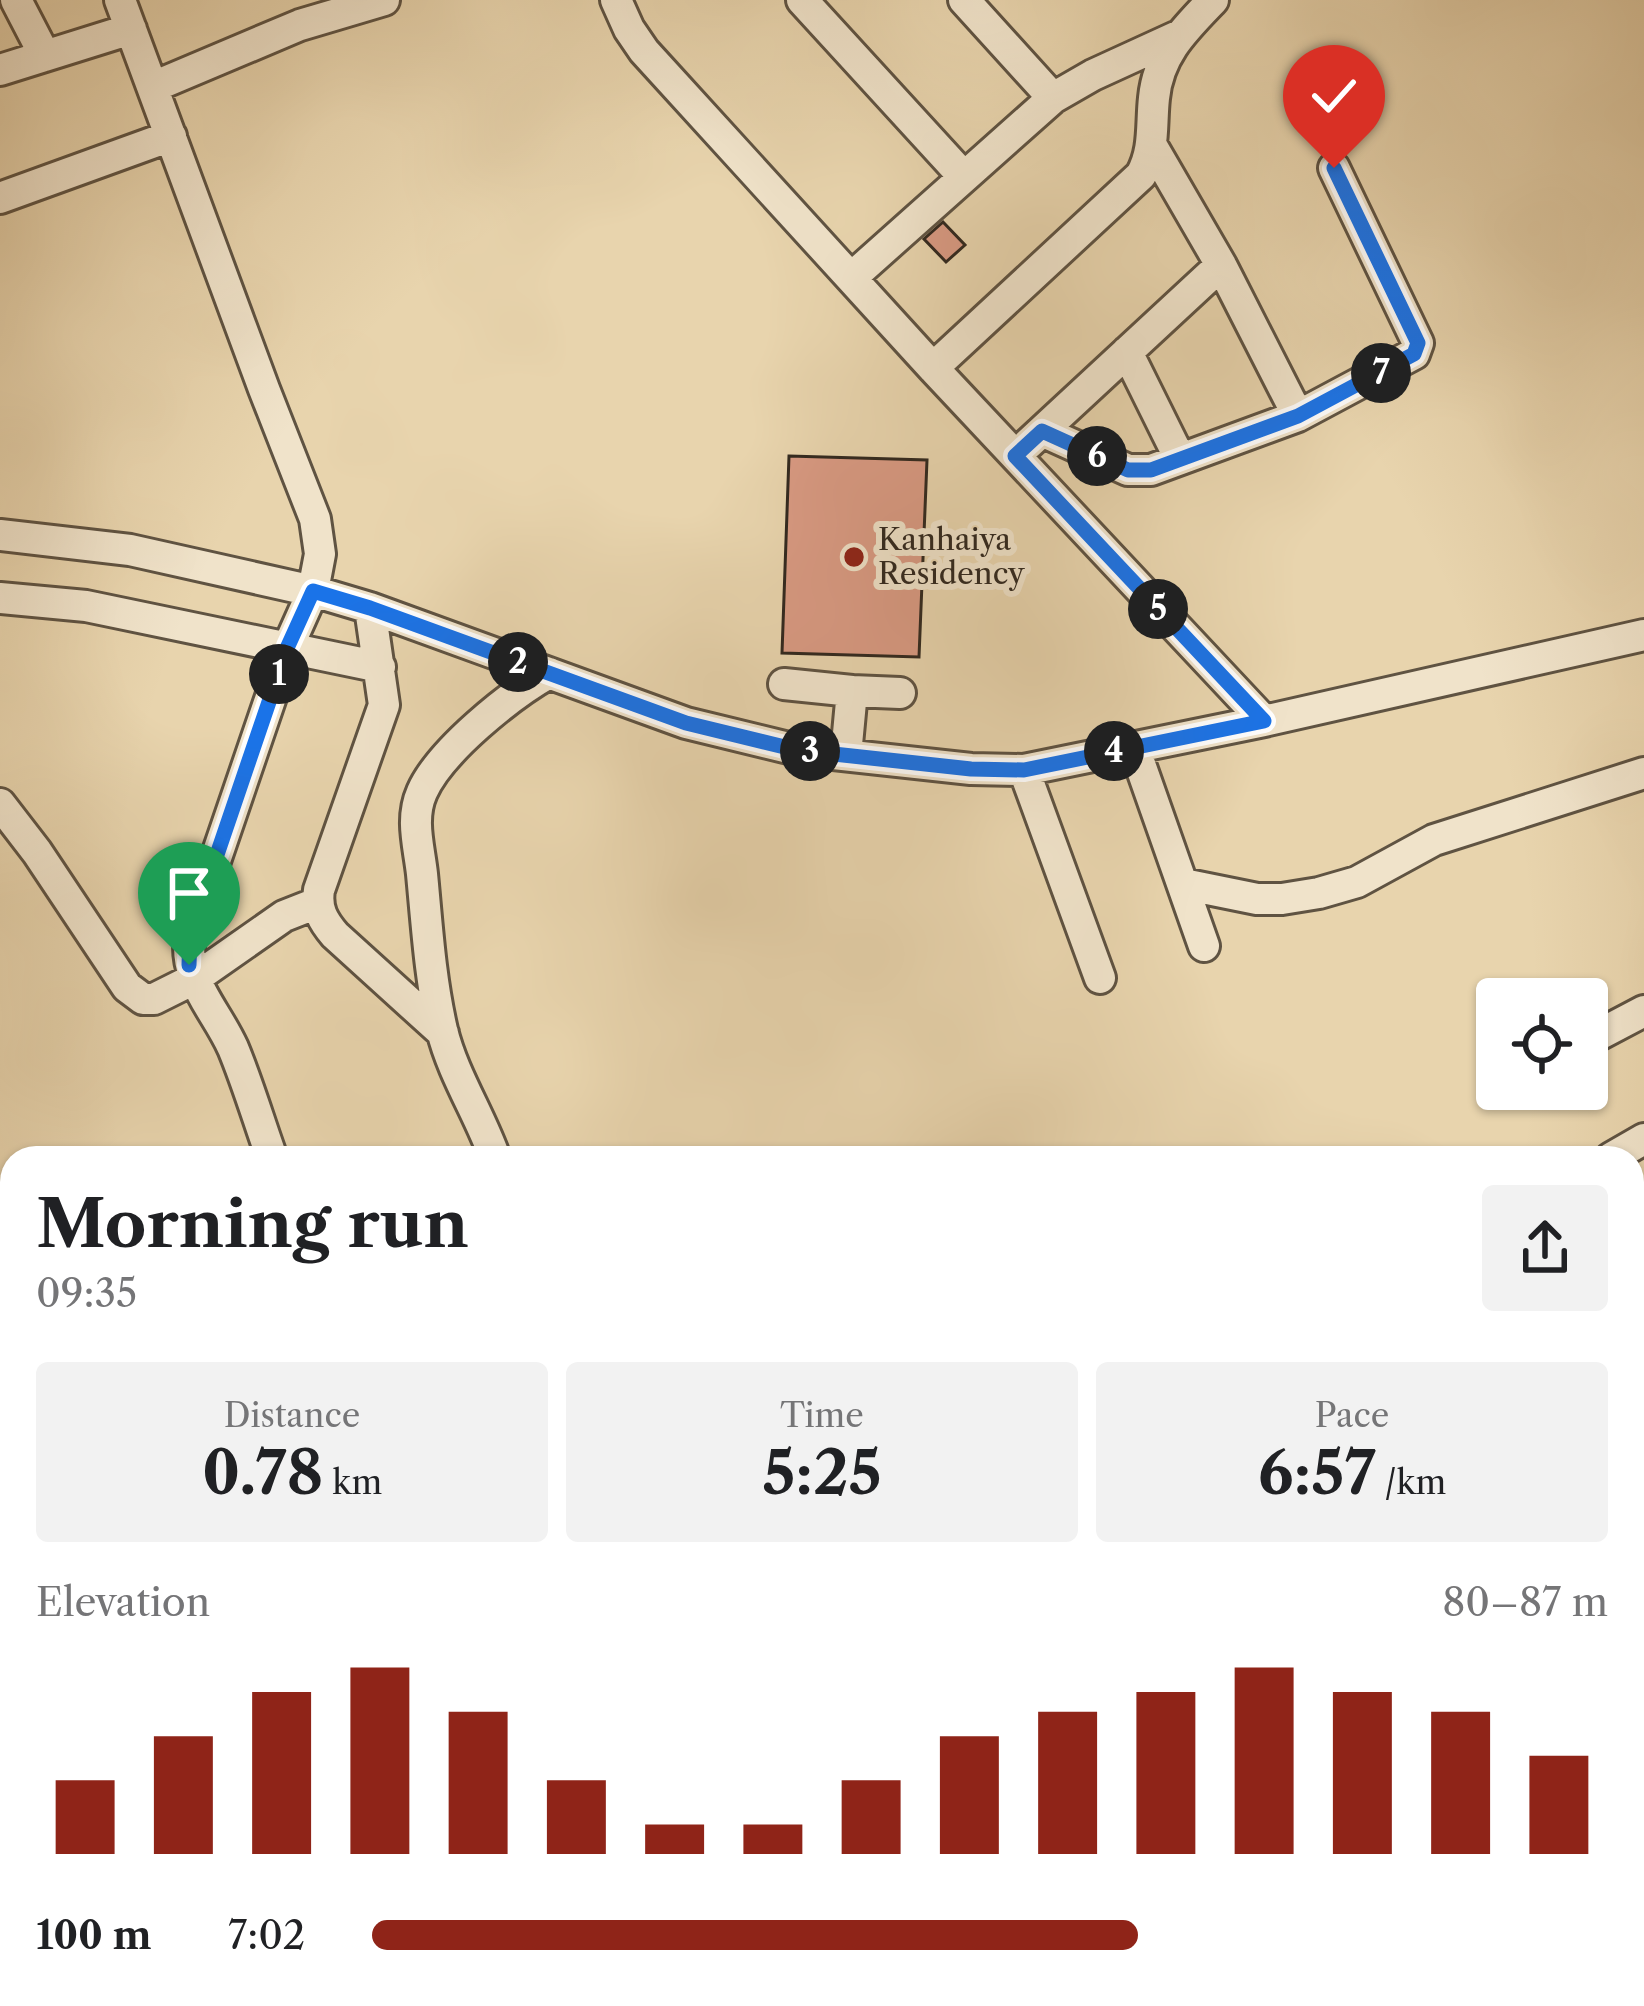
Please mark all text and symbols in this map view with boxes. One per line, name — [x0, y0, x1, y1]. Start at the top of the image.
pin — [1283, 45, 1385, 168]
icon: check — [1301, 63, 1367, 129]
pin: 7 — [1351, 343, 1411, 403]
text: 7 — [1372, 352, 1390, 393]
pin: 6 — [1067, 426, 1127, 486]
text: 6 — [1087, 435, 1107, 476]
place label: Kanhaiya Residency — [878, 521, 1025, 592]
marker: Kanhaiya Residency — [841, 544, 867, 570]
pin: 5 — [1128, 579, 1188, 639]
text: 5 — [1149, 588, 1167, 629]
pin: 2 — [488, 632, 548, 692]
text: 2 — [508, 641, 528, 682]
pin: 1 — [249, 644, 309, 704]
text: 1 — [272, 653, 286, 694]
pin: 3 — [780, 721, 840, 781]
pin: 4 — [1084, 721, 1144, 781]
text: 3 — [801, 730, 819, 771]
text: 4 — [1104, 730, 1124, 771]
pin — [138, 842, 240, 965]
icon: arrive — [156, 860, 222, 926]
map controls — [1476, 978, 1608, 1110]
button: locate — [1476, 978, 1608, 1110]
text: Morning run — [36, 1183, 469, 1264]
button: share — [1482, 1185, 1608, 1311]
text: 09:35 — [36, 1269, 137, 1317]
text: Distance — [224, 1395, 360, 1436]
text: Time — [780, 1395, 864, 1436]
text: Pace — [1315, 1395, 1389, 1436]
text: 0.78 — [202, 1436, 324, 1510]
text: 5:25 — [762, 1436, 882, 1510]
text: 6:57 — [1258, 1436, 1376, 1510]
text: km — [324, 1462, 382, 1503]
text: /km — [1376, 1462, 1446, 1503]
text: Elevation — [36, 1578, 210, 1626]
text: 80–87 m — [1442, 1578, 1608, 1626]
text: 100 m — [36, 1911, 152, 1959]
text: 7:02 — [228, 1911, 305, 1959]

